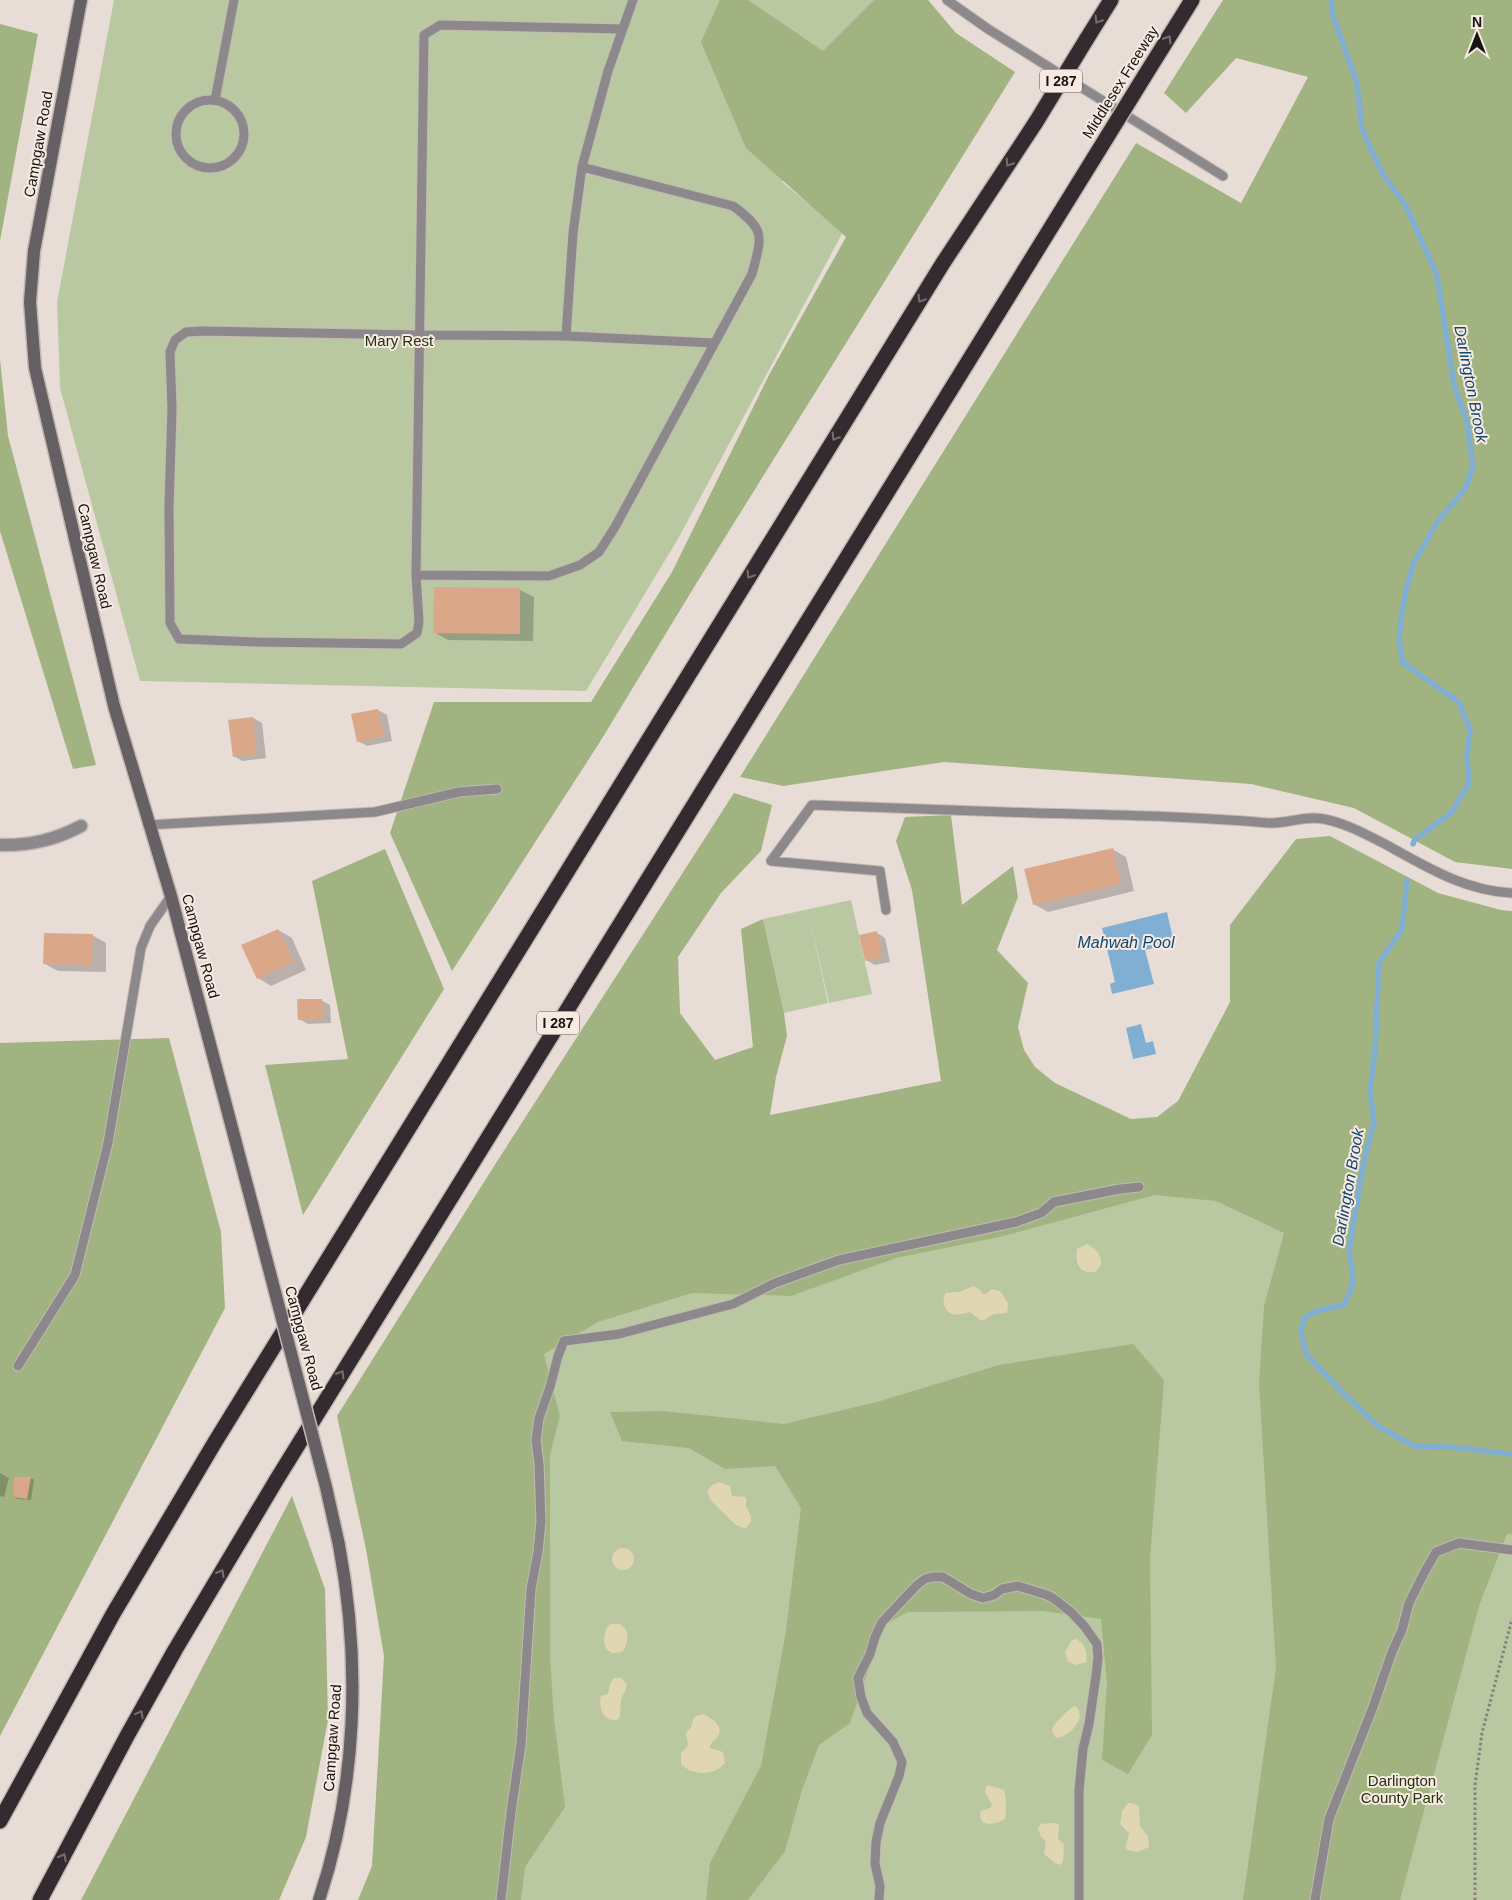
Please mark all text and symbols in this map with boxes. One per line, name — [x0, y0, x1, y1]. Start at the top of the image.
north arrow — [1452, 10, 1502, 60]
text: N — [1472, 14, 1482, 30]
one-way arrow — [1095, 15, 1105, 24]
street label: Middlesex Freeway — [1079, 22, 1162, 141]
one-way arrow — [1161, 35, 1171, 44]
road number: I 287 — [1040, 70, 1082, 92]
street label: Campgaw Road — [20, 90, 56, 198]
one-way arrow — [1006, 158, 1016, 167]
one-way arrow — [918, 294, 927, 303]
water label: Darlington Brook — [1451, 324, 1491, 445]
park label: Mary Rest — [365, 332, 434, 349]
one-way arrow — [832, 432, 842, 441]
street label: Campgaw Road — [75, 502, 115, 610]
one-way arrow — [747, 570, 756, 579]
street label: Campgaw Road — [179, 892, 223, 1000]
water label: Mahwah Pool — [1078, 934, 1175, 951]
road number: I 287 — [537, 1011, 579, 1034]
water label: Darlington Brook — [1329, 1126, 1367, 1247]
street label: Campgaw Road — [282, 1284, 326, 1392]
one-way arrow — [334, 1370, 344, 1379]
one-way arrow — [214, 1569, 224, 1578]
street label: Campgaw Road — [320, 1684, 344, 1792]
one-way arrow — [133, 1710, 143, 1719]
park label: Darlington County Park — [1361, 1772, 1444, 1806]
one-way arrow — [57, 1853, 67, 1862]

